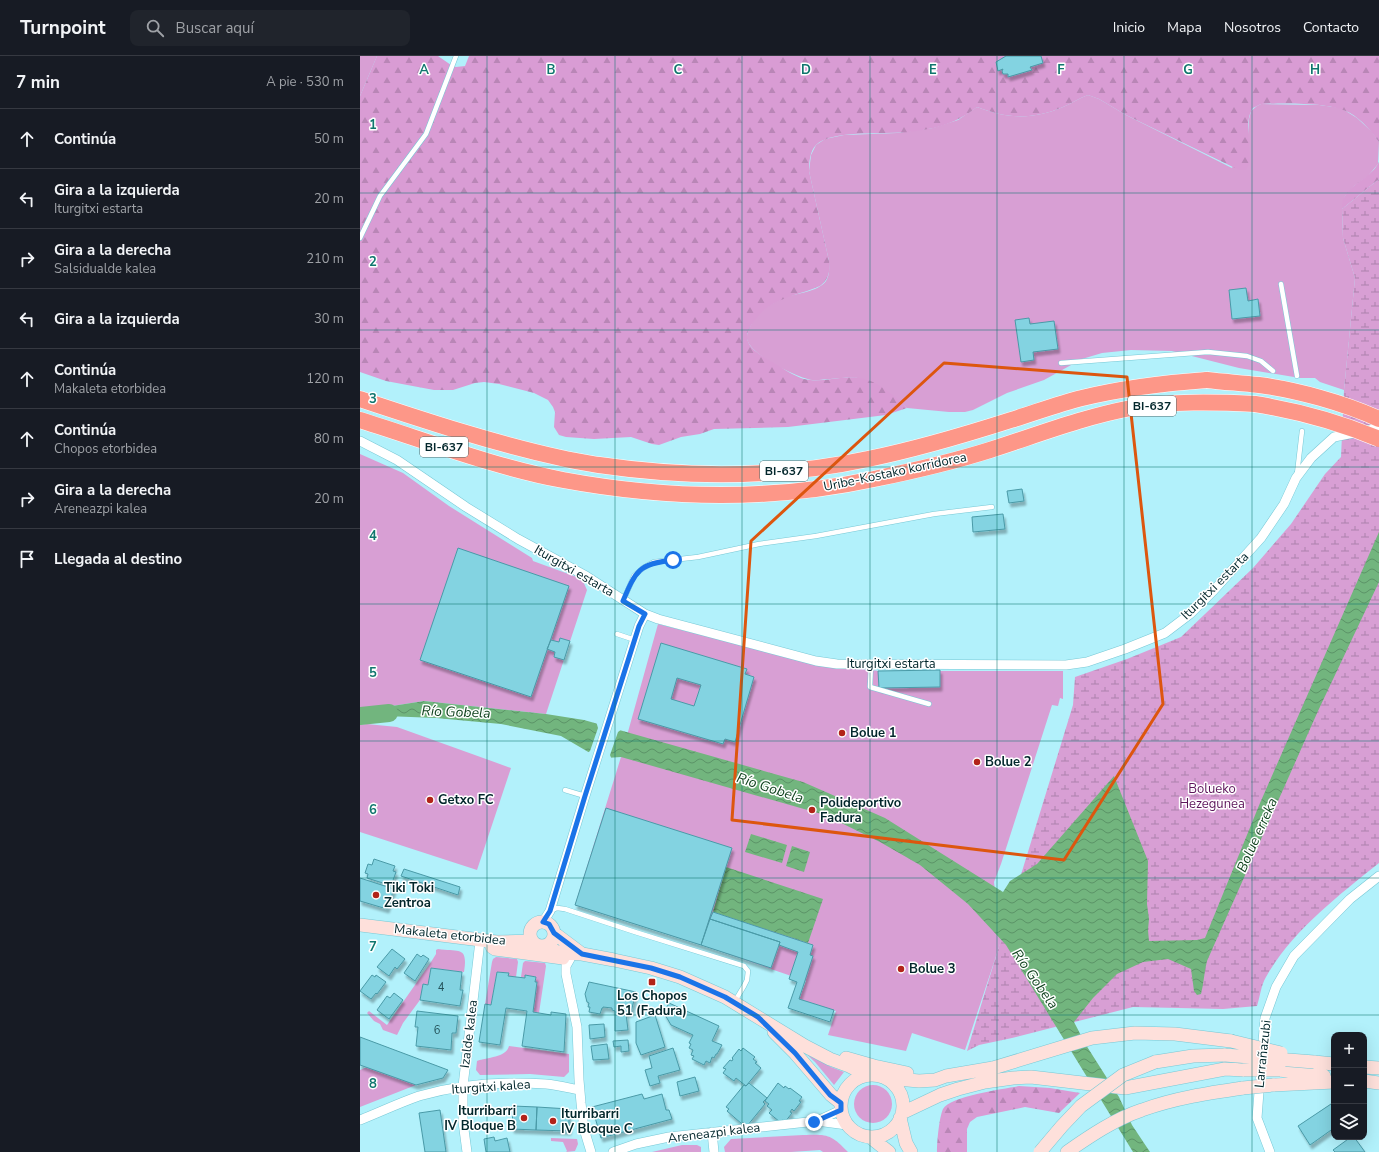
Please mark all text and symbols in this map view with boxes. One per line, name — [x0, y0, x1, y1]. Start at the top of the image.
search box — [130, 10, 410, 46]
text: Turnpoint — [20, 15, 106, 41]
icon: search — [144, 17, 166, 39]
text: Buscar aquí — [176, 18, 254, 38]
text: Inicio — [1113, 18, 1145, 37]
text: Mapa — [1167, 18, 1202, 37]
text: Nosotros — [1224, 18, 1281, 37]
text: Contacto — [1303, 18, 1359, 37]
text: A — [419, 61, 429, 79]
text: B — [547, 61, 556, 79]
text: C — [674, 61, 683, 79]
text: D — [801, 61, 811, 79]
text: E — [929, 61, 937, 79]
text: F — [1057, 61, 1065, 79]
text: G — [1183, 61, 1193, 79]
text: H — [1310, 61, 1320, 79]
text: 7 min — [16, 71, 60, 94]
text: A pie · 530 m — [266, 73, 344, 91]
text: 1 — [369, 116, 377, 134]
icon: ahead — [16, 128, 38, 150]
text: Continúa — [54, 129, 116, 149]
text: 50 m — [314, 130, 344, 148]
text: Gira a la izquierda — [54, 180, 180, 200]
icon: left — [16, 188, 38, 210]
text: 20 m — [314, 190, 344, 208]
text: Iturgitxi estarta — [54, 200, 143, 218]
text: Gira a la derecha — [54, 240, 171, 260]
icon: right — [16, 248, 38, 270]
text: 210 m — [306, 250, 344, 268]
text: 2 — [369, 253, 377, 271]
text: Salsidualde kalea — [54, 260, 156, 278]
icon: left — [16, 308, 38, 330]
text: Gira a la izquierda — [54, 309, 180, 329]
text: 30 m — [314, 310, 344, 328]
text: Continúa — [54, 360, 116, 380]
icon: ahead — [16, 368, 38, 390]
text: 120 m — [306, 370, 344, 388]
text: Makaleta etorbidea — [54, 380, 166, 398]
text: 3 — [369, 390, 377, 408]
road number: BI-637 — [1128, 396, 1176, 416]
text: Continúa — [54, 420, 116, 440]
icon: ahead — [16, 428, 38, 450]
text: 80 m — [314, 430, 344, 448]
road number: BI-637 — [420, 437, 468, 457]
text: Chopos etorbidea — [54, 440, 157, 458]
street label: Uribe-Kostako korridorea — [822, 448, 968, 496]
road number: BI-637 — [760, 461, 808, 481]
text: Gira a la derecha — [54, 480, 171, 500]
icon: right — [16, 488, 38, 510]
text: 20 m — [314, 490, 344, 508]
text: Areneazpi kalea — [54, 500, 147, 518]
text: 4 — [369, 527, 377, 545]
street label: Iturgitxi estarta — [531, 541, 617, 601]
icon: arrive — [16, 548, 38, 570]
street label: Iturgitxi estarta — [1177, 548, 1253, 624]
text: Llegada al destino — [54, 549, 182, 569]
route start — [664, 551, 682, 569]
street label: Iturgitxi estarta — [846, 655, 936, 673]
text: 5 — [369, 664, 377, 682]
water label: Río Gobela — [421, 701, 491, 723]
place label: Bolue 1 — [850, 724, 897, 742]
marker: Bolue 1 — [837, 728, 847, 738]
place label: Bolue 2 — [985, 753, 1032, 771]
marker: Bolue 2 — [972, 757, 982, 767]
water label: Río Gobela — [734, 768, 806, 808]
park label: Bolueko Hezegunea — [1179, 780, 1245, 813]
place label: Getxo FC — [438, 791, 494, 809]
place label: Polideportivo Fadura — [820, 794, 901, 827]
marker: Getxo FC — [425, 795, 435, 805]
water label: Bolue erreka — [1232, 795, 1282, 875]
text: 6 — [369, 801, 377, 819]
marker: Polideportivo Fadura — [807, 805, 817, 815]
place label: Tiki Toki Zentroa — [384, 879, 434, 912]
marker: Tiki Toki Zentroa — [371, 890, 381, 900]
street label: Makaleta etorbidea — [393, 920, 507, 950]
text: 7 — [369, 938, 377, 956]
water label: Río Gobela — [1007, 945, 1063, 1013]
place label: Bolue 3 — [909, 960, 956, 978]
marker: Bolue 3 — [896, 964, 906, 974]
marker: Los Chopos 51 (Fadura) — [647, 977, 657, 987]
house number: 4 — [438, 980, 445, 995]
place label: Los Chopos 51 (Fadura) — [617, 987, 687, 1020]
street label: Izalde kalea — [456, 999, 482, 1069]
street label: Larrañazubi — [1250, 1019, 1276, 1089]
house number: 6 — [434, 1023, 441, 1038]
map controls — [1331, 1032, 1367, 1140]
button: + — [1331, 1032, 1367, 1068]
button: − — [1331, 1068, 1367, 1104]
text: 8 — [369, 1075, 377, 1093]
street label: Iturgitxi kalea — [451, 1075, 531, 1099]
place label: Iturribarri IV Bloque B — [444, 1102, 516, 1135]
button: layers — [1331, 1104, 1367, 1140]
place label: Iturribarri IV Bloque C — [561, 1105, 633, 1138]
marker: Iturribarri IV Bloque B — [519, 1113, 529, 1123]
route end — [805, 1113, 823, 1131]
marker: Iturribarri IV Bloque C — [548, 1116, 558, 1126]
street label: Areneazpi kalea — [667, 1118, 761, 1148]

